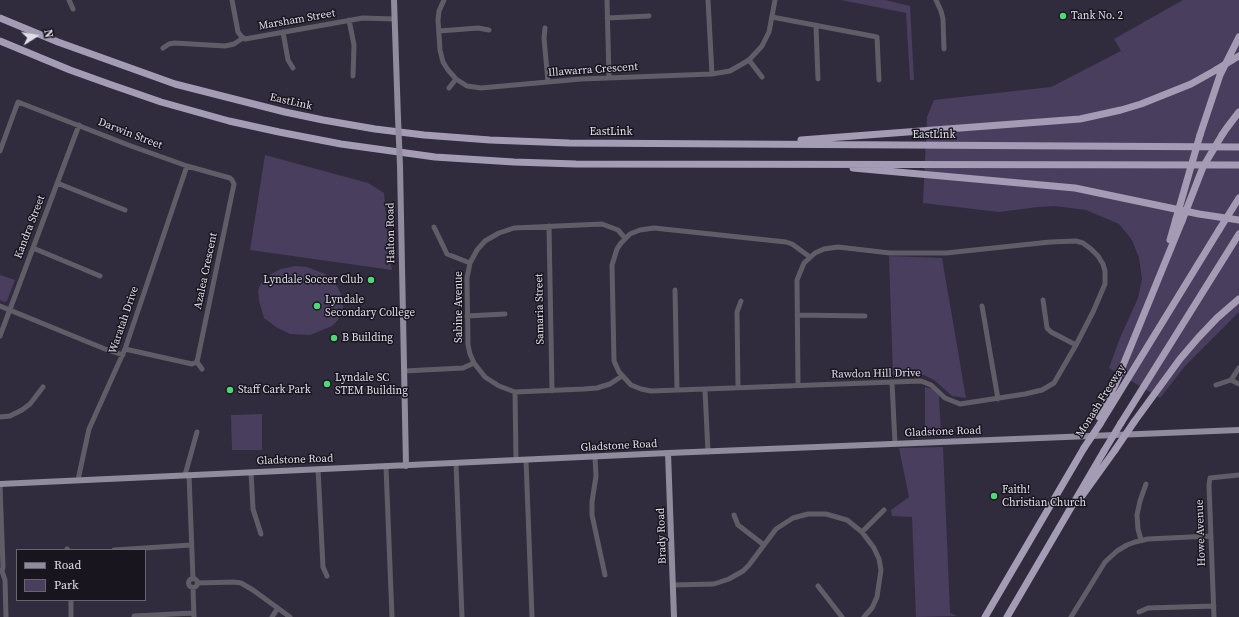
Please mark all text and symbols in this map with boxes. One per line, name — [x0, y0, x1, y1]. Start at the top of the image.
street label: Marsham Street — [258, 7, 336, 33]
place label: Tank No. 2 — [1071, 9, 1123, 23]
marker: Tank No. 2 — [1058, 11, 1068, 21]
north arrow — [16, 16, 56, 56]
text: N — [40, 28, 56, 39]
street label: Illawarra Crescent — [548, 60, 638, 80]
street label: EastLink — [269, 91, 313, 113]
street label: Darwin Street — [96, 116, 164, 152]
street label: EastLink — [589, 125, 633, 139]
street label: EastLink — [912, 128, 956, 142]
street label: Kandra Street — [12, 193, 48, 261]
street label: Halton Road — [384, 202, 398, 264]
street label: Azalea Crescent — [191, 232, 221, 310]
street label: Sabine Avenue — [452, 271, 466, 343]
place label: Lyndale Soccer Club — [263, 273, 363, 287]
street label: Samaria Street — [533, 273, 547, 345]
marker: Lyndale Soccer Club — [366, 275, 376, 285]
street label: Waratah Drive — [106, 285, 142, 355]
place label: Lyndale Secondary College — [325, 293, 415, 319]
marker: Lyndale Secondary College — [312, 301, 322, 311]
place label: B Building — [342, 331, 393, 345]
marker: B Building — [329, 333, 339, 343]
street label: Monash Freeway — [1073, 362, 1129, 440]
street label: Rawdon Hill Drive — [831, 367, 921, 381]
place label: Lyndale SC STEM Building — [335, 371, 408, 397]
marker: Lyndale SC STEM Building — [322, 379, 332, 389]
place label: Staff Cark Park — [238, 383, 311, 397]
marker: Staff Cark Park — [225, 385, 235, 395]
street label: Gladstone Road — [904, 424, 982, 440]
street label: Gladstone Road — [580, 437, 658, 455]
street label: Gladstone Road — [256, 452, 334, 468]
place label: Faith! Christian Church — [1002, 483, 1086, 509]
marker: Faith! Christian Church — [989, 491, 999, 501]
street label: Howe Avenue — [1193, 499, 1209, 567]
street label: Brady Road — [654, 508, 670, 564]
legend — [16, 549, 146, 601]
text: Road — [54, 557, 81, 573]
text: Park — [54, 577, 79, 593]

